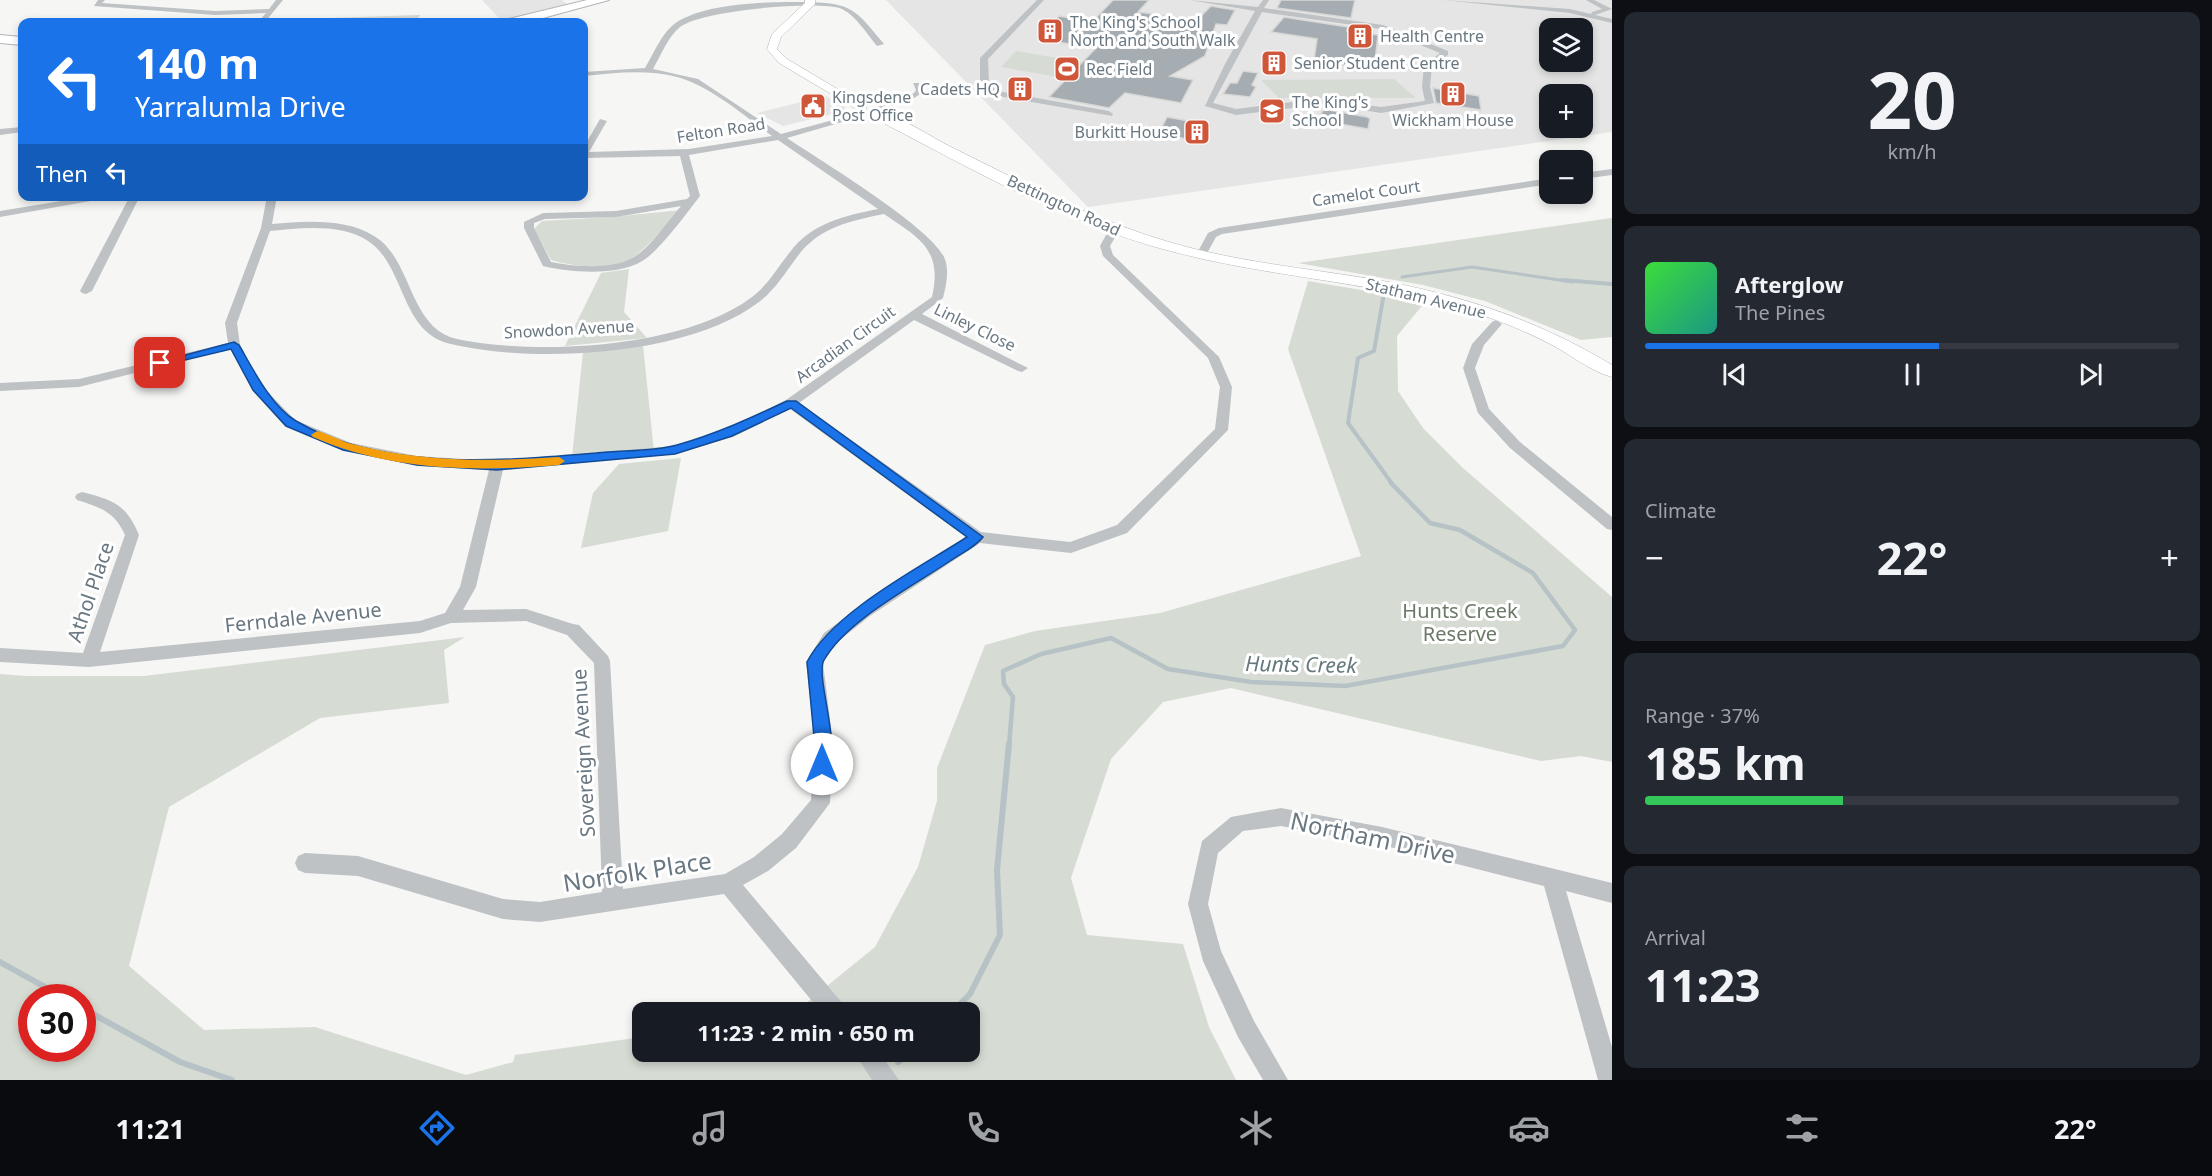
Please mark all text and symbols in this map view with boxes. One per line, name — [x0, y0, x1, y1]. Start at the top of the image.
place label: The King's School North and South Walk — [1070, 11, 1236, 51]
building icon: The King's School North and South Walk — [1035, 16, 1065, 46]
map controls — [1539, 18, 1593, 204]
button: layers — [1539, 18, 1593, 72]
building icon: Health Centre — [1345, 21, 1375, 51]
place label: Health Centre — [1380, 25, 1484, 47]
text: 140 m — [135, 34, 259, 91]
icon: left — [36, 42, 114, 120]
text: 20 — [1867, 46, 1957, 152]
building icon: Senior Student Centre — [1259, 48, 1289, 78]
place label: Senior Student Centre — [1294, 52, 1460, 74]
sports icon: Rec Field — [1052, 54, 1082, 84]
place label: Rec Field — [1086, 58, 1152, 80]
building icon: Cadets HQ — [1005, 74, 1035, 104]
place label: Cadets HQ — [920, 78, 1000, 100]
building icon: Wickham House — [1438, 79, 1468, 109]
button: + — [1539, 84, 1593, 138]
place label: Kingsdene Post Office — [832, 86, 913, 126]
text: Yarralumla Drive — [135, 88, 346, 125]
public building icon: Kingsdene Post Office — [798, 91, 828, 121]
place label: The King's School — [1292, 91, 1369, 131]
school or university icon: The King's School — [1257, 96, 1287, 126]
place label: Wickham House — [1392, 109, 1514, 131]
street label: Felton Road — [675, 112, 767, 148]
building icon: Burkitt House — [1182, 117, 1212, 147]
place label: Burkitt House — [1075, 121, 1178, 143]
text: km/h — [1887, 138, 1937, 165]
button: − — [1539, 150, 1593, 204]
icon: left — [100, 156, 133, 189]
text: Then — [36, 158, 88, 188]
street label: Bettington Road — [1004, 169, 1124, 241]
street label: Camelot Court — [1311, 175, 1422, 211]
text: Afterglow — [1735, 269, 1844, 299]
street label: Statham Avenue — [1363, 272, 1489, 324]
street label: Linley Close — [931, 298, 1019, 356]
text: The Pines — [1735, 299, 1825, 326]
street label: Arcadian Circuit — [791, 300, 899, 388]
street label: Snowdon Avenue — [503, 315, 635, 343]
pin — [134, 337, 185, 388]
icon: arrive — [143, 346, 176, 379]
icon: previous — [1718, 358, 1751, 391]
icon: pause — [1896, 358, 1929, 391]
icon: next — [2074, 358, 2107, 391]
text: Climate — [1645, 497, 1716, 524]
text: 22° — [1877, 527, 1947, 588]
text: − — [1645, 535, 1664, 580]
text: + — [2160, 535, 2179, 580]
street label: Athol Place — [60, 538, 120, 646]
street label: Ferndale Avenue — [223, 595, 383, 639]
park label: Hunts Creek Reserve — [1402, 597, 1518, 647]
water label: Hunts Creek — [1245, 649, 1359, 679]
street label: Sovereign Avenue — [565, 668, 601, 838]
text: Range · 37% — [1645, 702, 1760, 729]
position arrow — [790, 732, 854, 796]
text: 185 km — [1645, 732, 1806, 793]
street label: Northam Drive — [1288, 803, 1458, 871]
street label: Norfolk Place — [560, 843, 714, 899]
text: Arrival — [1645, 924, 1706, 951]
text: 11:23 — [1645, 954, 1761, 1015]
speed limit sign: 30 — [18, 984, 96, 1062]
text: 11:23 · 2 min · 650 m — [697, 1017, 915, 1047]
icon: directions — [416, 1107, 458, 1149]
icon: music — [689, 1107, 731, 1149]
icon: phone — [962, 1107, 1004, 1149]
icon: climate — [1235, 1107, 1277, 1149]
icon: car — [1508, 1107, 1550, 1149]
icon: filters — [1781, 1107, 1823, 1149]
text: 11:21 — [116, 1110, 185, 1147]
text: 22° — [2054, 1110, 2096, 1147]

